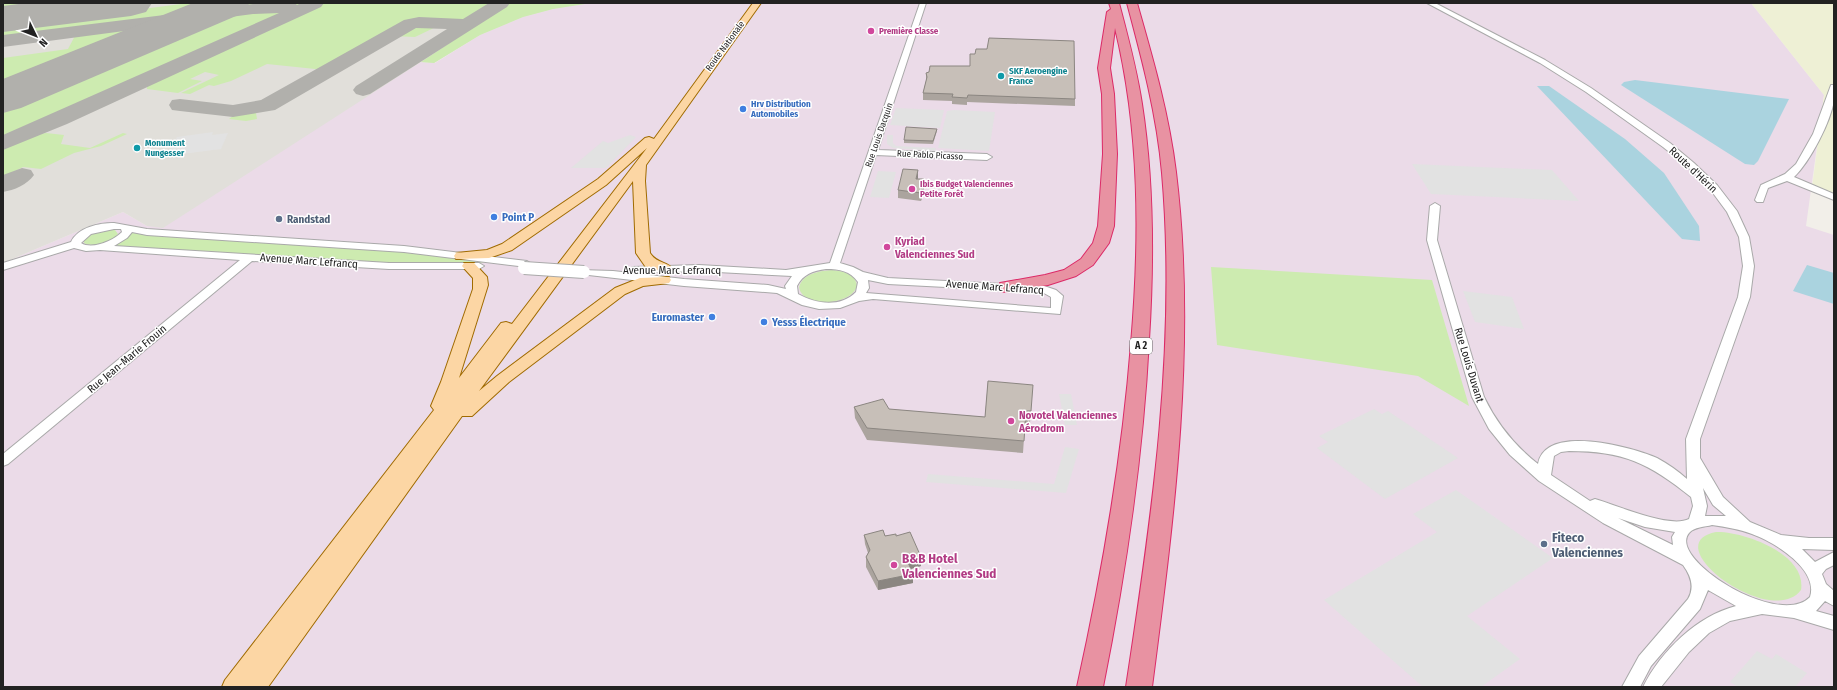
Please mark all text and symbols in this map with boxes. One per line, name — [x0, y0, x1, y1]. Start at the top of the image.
north arrow — [16, 16, 56, 56]
street label: Route Nationale — [704, 19, 747, 73]
marker: Première Classe — [866, 26, 876, 36]
place label: Première Classe — [879, 26, 939, 36]
text: N — [36, 36, 50, 49]
place label: SKF Aeroengine France — [1009, 66, 1068, 86]
marker: SKF Aeroengine France — [996, 71, 1006, 81]
place label: Hrv Distribution Automobiles — [750, 99, 811, 119]
street label: Rue Louis Dacquin — [863, 101, 895, 168]
marker: Hrv Distribution Automobiles — [738, 104, 748, 114]
place label: Monument Nungesser — [145, 138, 186, 158]
marker: Monument Nungesser — [132, 143, 142, 153]
street label: Route d'Hérin — [1666, 144, 1720, 196]
street label: Rue Pablo Picasso — [897, 148, 964, 162]
place label: Ibis Budget Valenciennes Petite Forêt — [920, 179, 1013, 199]
marker: Ibis Budget Valenciennes Petite Forêt — [907, 184, 917, 194]
place label: Point P — [502, 211, 534, 224]
marker: Point P — [489, 212, 499, 222]
place label: Randstad — [287, 213, 330, 226]
marker: Randstad — [274, 214, 284, 224]
place label: Kyriad Valenciennes Sud — [894, 235, 975, 261]
marker: Kyriad Valenciennes Sud — [882, 242, 892, 252]
street label: Avenue Marc Lefrancq — [260, 251, 358, 271]
street label: Avenue Marc Lefrancq — [623, 264, 721, 277]
street label: Avenue Marc Lefrancq — [946, 277, 1044, 297]
place label: Euromaster — [652, 311, 705, 324]
marker: Euromaster — [707, 312, 717, 322]
place label: Yesss Électrique — [771, 315, 846, 329]
marker: Yesss Électrique — [759, 317, 769, 327]
street label: Rue Jean-Marie Frouin — [85, 322, 169, 396]
street label: Rue Louis Duvant — [1451, 326, 1487, 404]
road number: A 2 — [1130, 338, 1152, 354]
place label: Novotel Valenciennes Aérodrom — [1018, 409, 1117, 435]
marker: Novotel Valenciennes Aérodrom — [1006, 416, 1016, 426]
place label: Fiteco Valenciennes — [1551, 530, 1623, 560]
marker: Fiteco Valenciennes — [1539, 539, 1549, 549]
place label: B&B Hotel Valenciennes Sud — [901, 551, 996, 581]
marker: B&B Hotel Valenciennes Sud — [889, 560, 899, 570]

